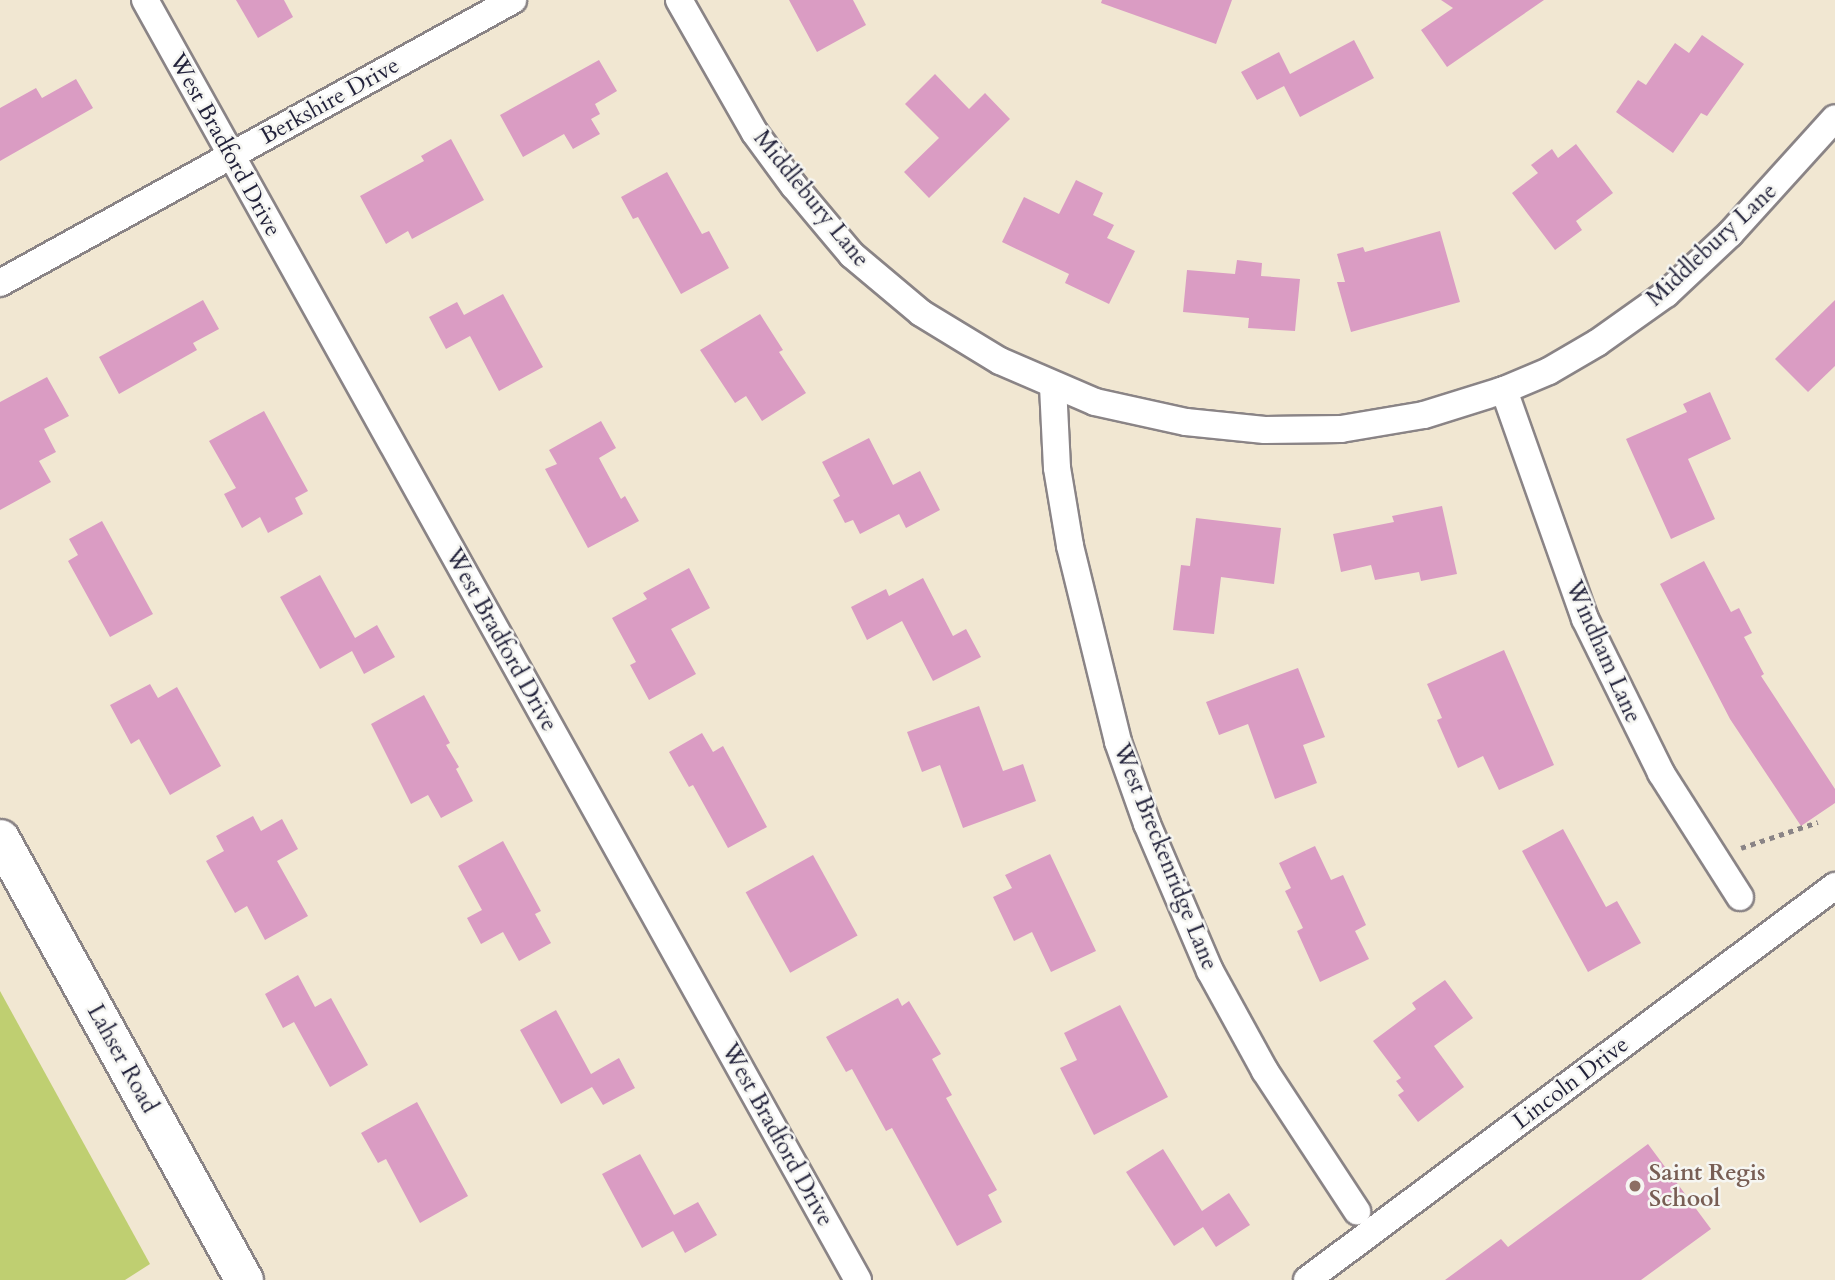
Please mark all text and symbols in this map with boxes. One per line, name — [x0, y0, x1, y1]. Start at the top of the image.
street label: West Bradford Drive — [163, 49, 287, 241]
street label: Berkshire Drive — [256, 52, 404, 150]
street label: Middlebury Lane — [747, 125, 875, 273]
street label: Middlebury Lane — [1641, 178, 1783, 312]
street label: West Bradford Drive — [439, 544, 563, 736]
street label: Windham Lane — [1559, 577, 1647, 727]
street label: West Breckenridge Lane — [1107, 740, 1223, 974]
street label: Lahser Road — [81, 1000, 163, 1118]
street label: Lincoln Drive — [1508, 1031, 1634, 1135]
street label: West Bradford Drive — [715, 1039, 839, 1231]
place label: Saint Regis School — [1649, 1159, 1765, 1213]
marker: Saint Regis School — [1627, 1178, 1643, 1194]

